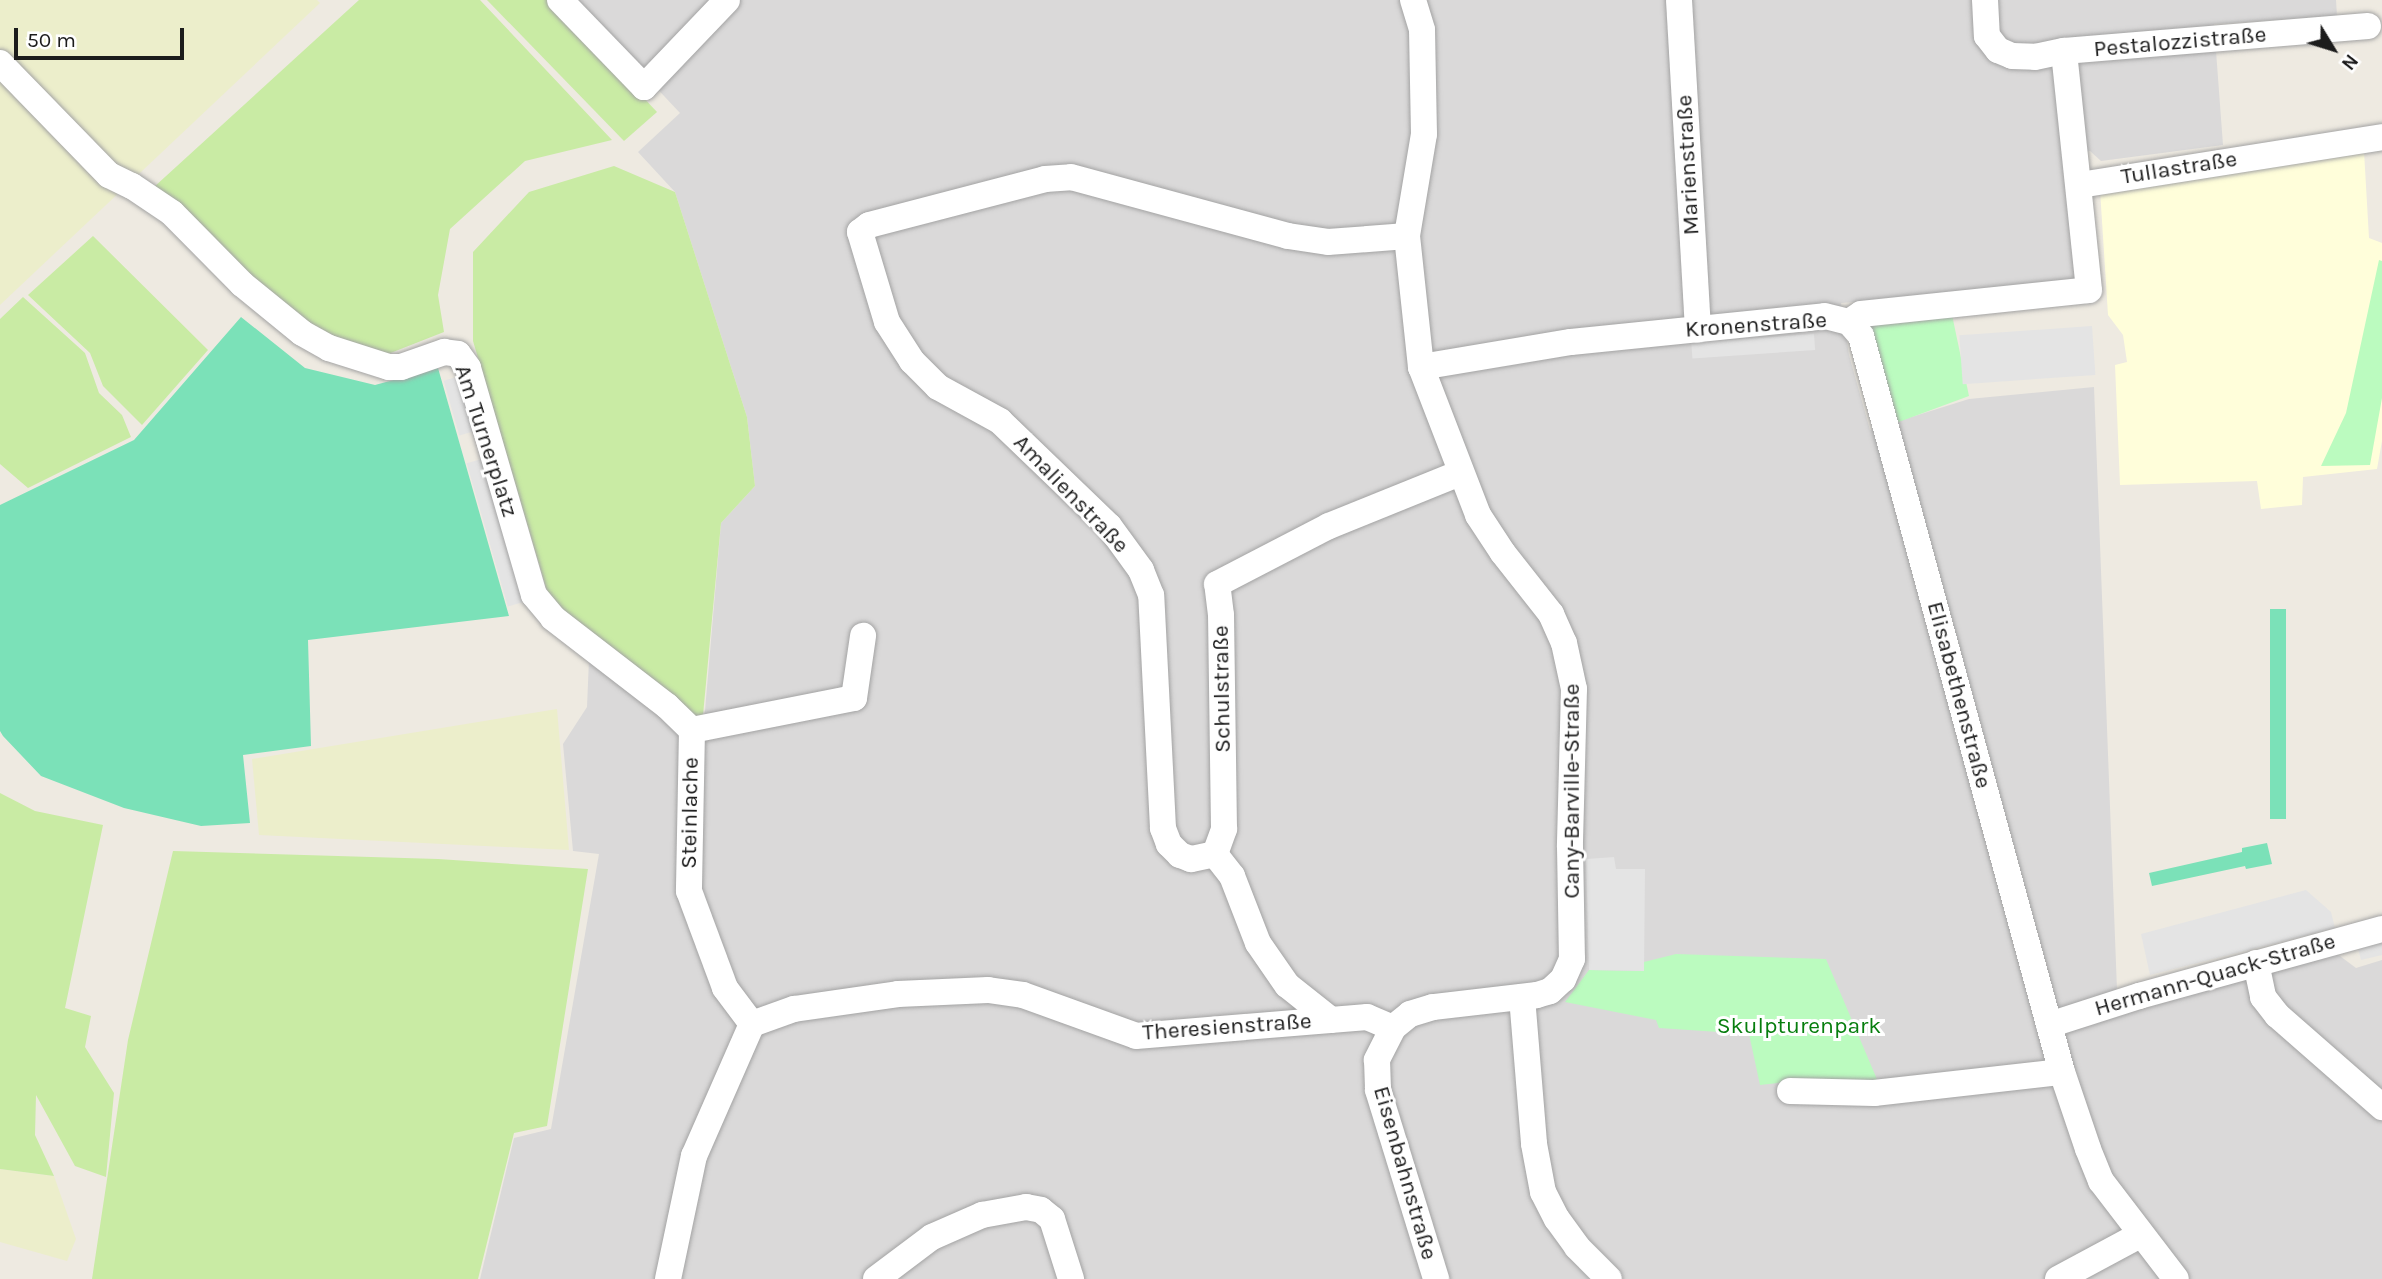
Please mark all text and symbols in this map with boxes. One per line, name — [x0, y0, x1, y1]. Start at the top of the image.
scale bar — [18, 14, 187, 58]
north arrow — [2298, 14, 2368, 84]
street label: Pestalozzistraße — [2092, 21, 2268, 63]
text: 50 m — [27, 28, 76, 52]
text: N — [2337, 50, 2362, 74]
street label: Marienstraße — [1671, 94, 1705, 236]
street label: Tullastraße — [2119, 145, 2239, 191]
street label: Kronenstraße — [1684, 306, 1828, 344]
street label: Am Turnerplatz — [448, 361, 524, 521]
street label: Amalienstraße — [1008, 429, 1134, 559]
street label: Elisabethenstraße — [1921, 599, 1997, 791]
street label: Schulstraße — [1207, 625, 1237, 753]
street label: Cany-Barville-Straße — [1558, 683, 1586, 899]
street label: Steinlache — [675, 757, 705, 869]
street label: Hermann-Quack-Straße — [2091, 927, 2339, 1023]
street label: Theresienstraße — [1141, 1007, 1313, 1047]
park label: Skulpturenpark — [1717, 1012, 1881, 1040]
street label: Eisenbahnstraße — [1367, 1083, 1443, 1263]

